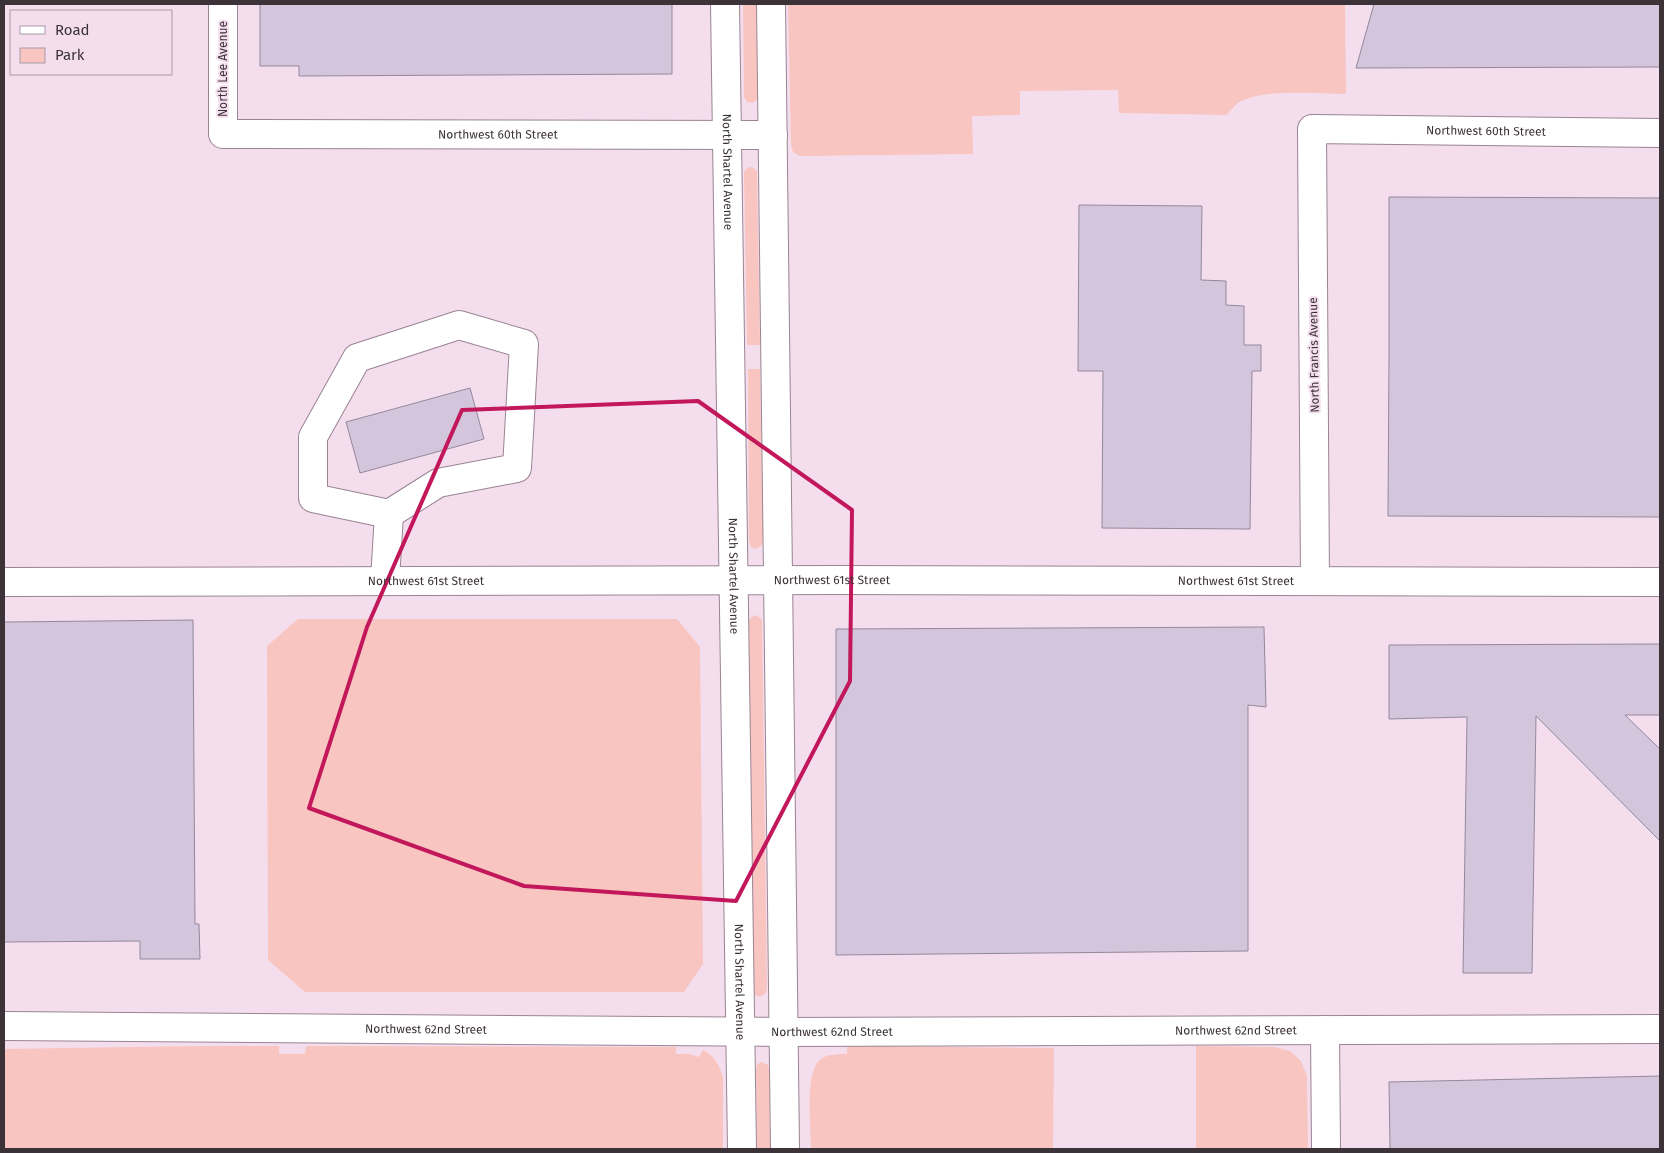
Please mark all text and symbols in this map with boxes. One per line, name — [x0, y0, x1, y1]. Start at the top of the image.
legend — [10, 10, 172, 75]
text: Road — [55, 21, 90, 39]
street label: North Lee Avenue — [216, 21, 230, 117]
text: Park — [55, 46, 85, 64]
street label: North Shartel Avenue — [720, 114, 735, 230]
street label: Northwest 60th Street — [1426, 123, 1547, 139]
street label: Northwest 60th Street — [438, 127, 559, 142]
street label: North Francis Avenue — [1306, 297, 1322, 413]
street label: North Shartel Avenue — [726, 518, 741, 634]
street label: Northwest 61st Street — [774, 573, 891, 587]
street label: Northwest 61st Street — [368, 574, 485, 588]
street label: Northwest 61st Street — [1178, 574, 1295, 588]
street label: North Shartel Avenue — [732, 924, 747, 1040]
street label: Northwest 62nd Street — [365, 1022, 488, 1037]
street label: Northwest 62nd Street — [1175, 1023, 1298, 1038]
street label: Northwest 62nd Street — [771, 1025, 894, 1039]

